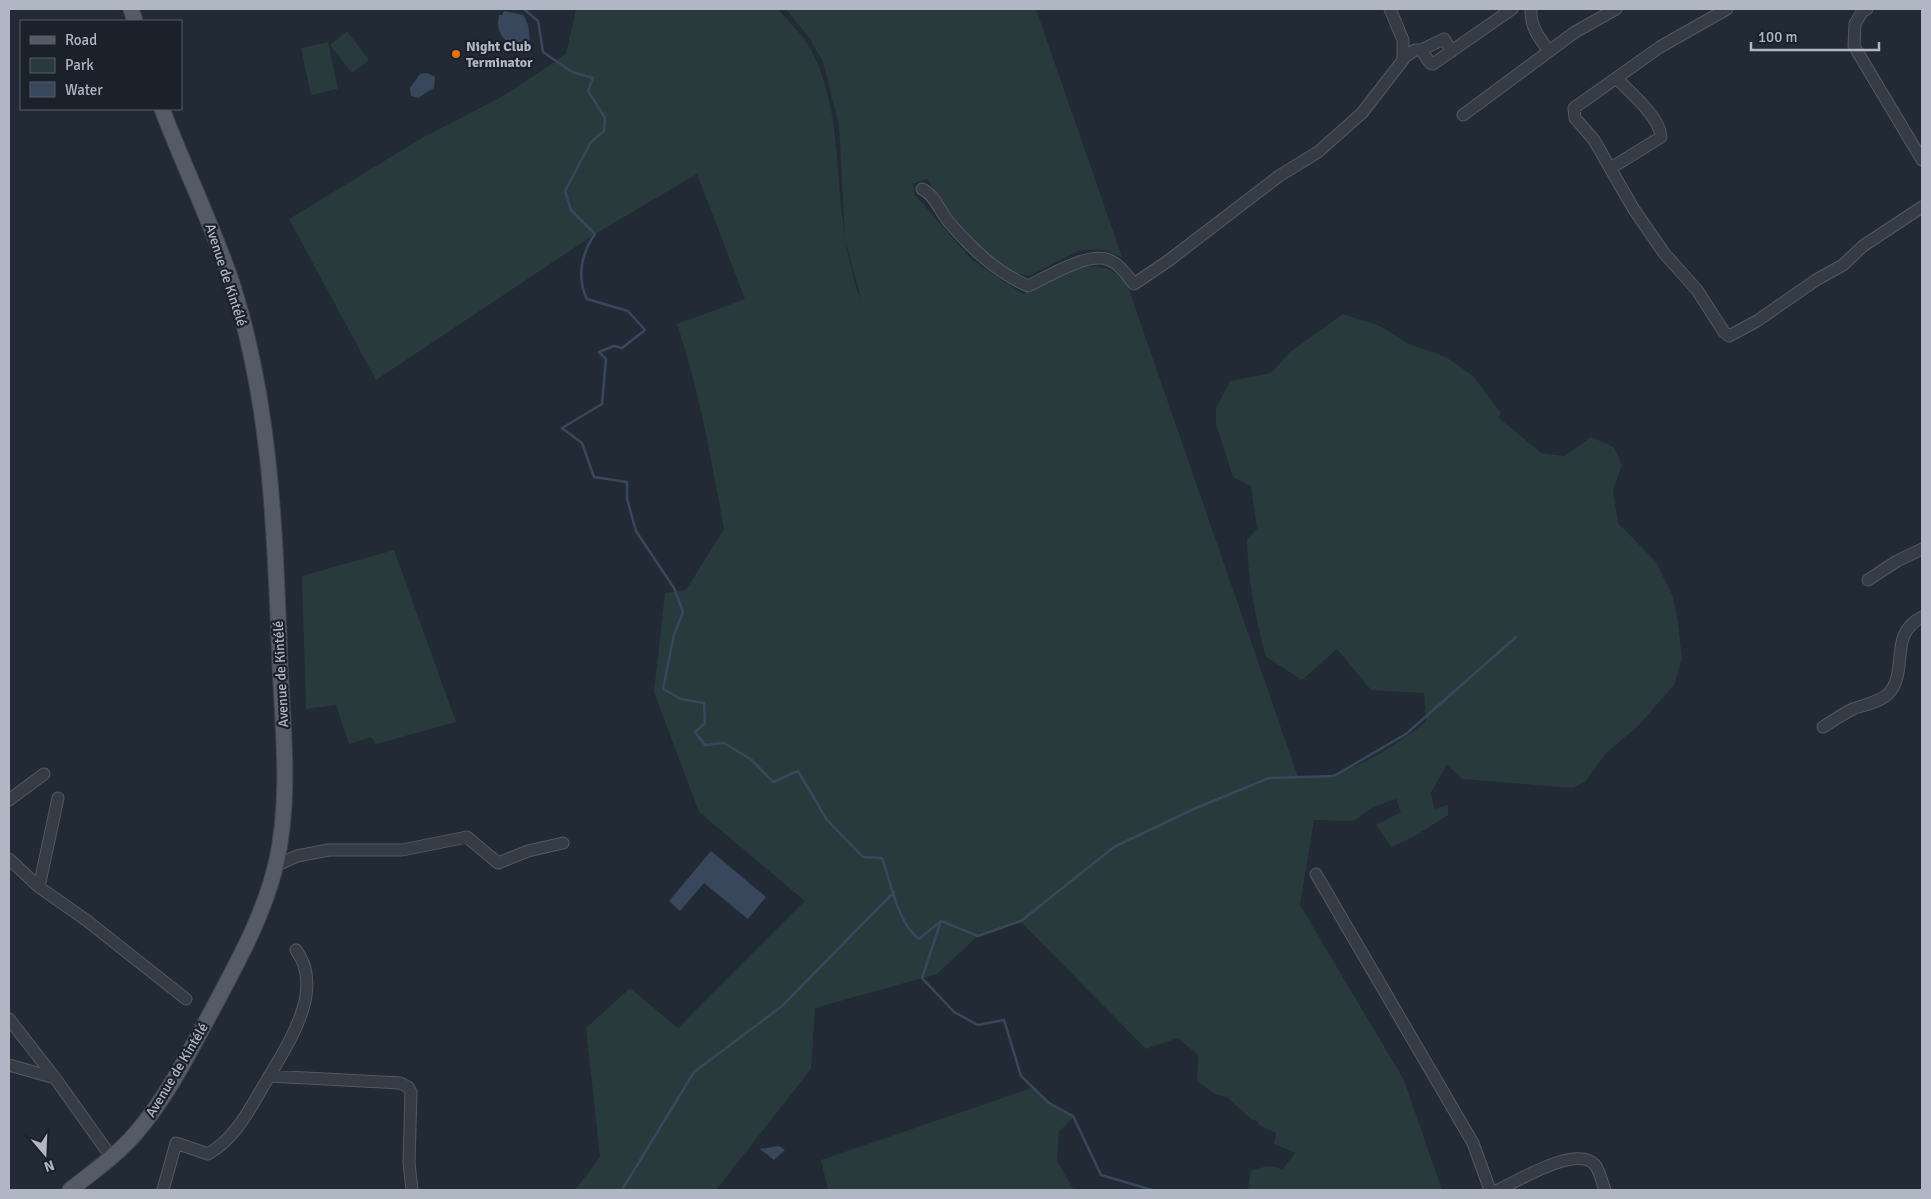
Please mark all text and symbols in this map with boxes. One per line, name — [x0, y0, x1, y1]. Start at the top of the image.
legend — [20, 20, 182, 110]
scale bar — [1751, 20, 1878, 52]
text: 100 m — [1758, 28, 1798, 46]
text: Road — [65, 31, 97, 49]
place label: Night Club Terminator — [466, 38, 533, 71]
marker: Night Club Terminator — [450, 48, 462, 60]
text: Park — [65, 56, 94, 74]
text: Water — [65, 81, 103, 99]
street label: Avenue de Kintélé — [201, 222, 251, 328]
street label: Avenue de Kintélé — [270, 620, 292, 728]
street label: Avenue de Kintélé — [142, 1020, 212, 1120]
north arrow — [20, 1129, 70, 1179]
text: N — [42, 1156, 56, 1175]

